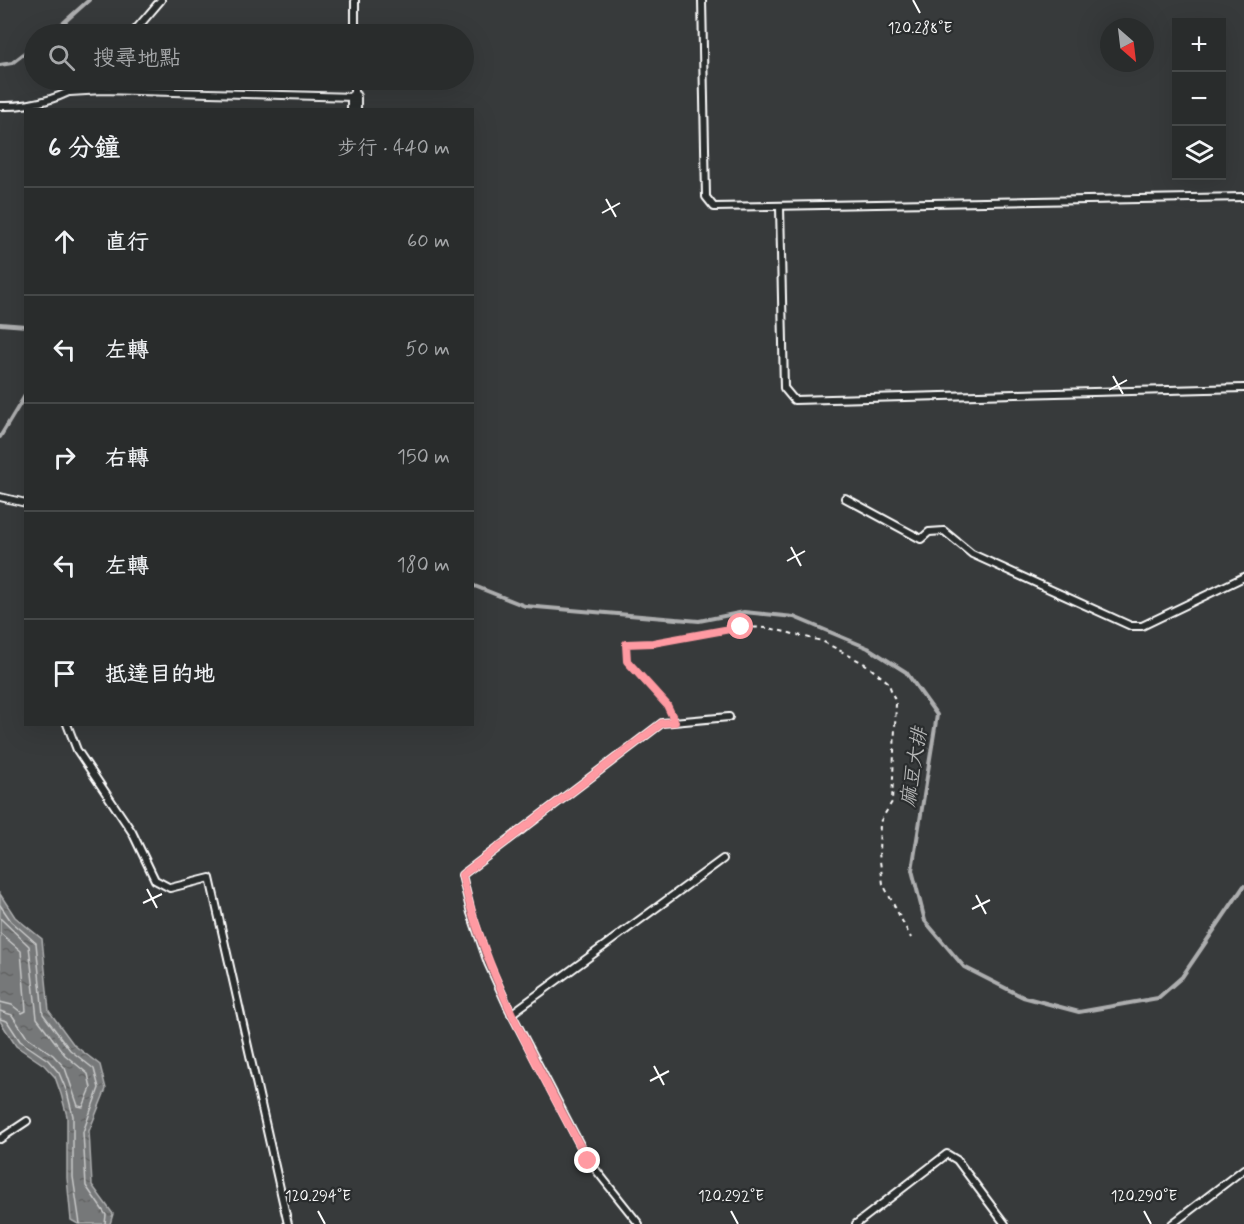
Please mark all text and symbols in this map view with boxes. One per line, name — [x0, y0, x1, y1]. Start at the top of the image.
north arrow — [1100, 18, 1154, 72]
map controls — [1172, 18, 1226, 180]
button: + — [1172, 18, 1226, 72]
text: 120.288°E — [888, 19, 953, 39]
search box — [24, 24, 474, 90]
icon: search — [45, 41, 78, 74]
text: 搜尋地點 — [93, 45, 181, 73]
button: − — [1172, 72, 1226, 126]
button: layers — [1172, 126, 1226, 180]
text: 6 分鐘 — [48, 132, 120, 166]
text: 步行 · 440 m — [338, 135, 450, 162]
icon: ahead — [48, 225, 81, 258]
text: 60 m — [407, 228, 450, 255]
text: 直行 — [105, 229, 149, 257]
icon: left — [48, 333, 81, 366]
text: 50 m — [405, 336, 450, 363]
text: 左轉 — [105, 337, 149, 365]
icon: right — [48, 441, 81, 474]
text: 150 m — [397, 444, 450, 471]
text: 右轉 — [105, 445, 149, 473]
icon: left — [48, 549, 81, 582]
text: 180 m — [397, 552, 450, 579]
text: 左轉 — [105, 553, 149, 581]
route start — [727, 613, 753, 639]
icon: arrive — [48, 657, 81, 690]
text: 抵達目的地 — [105, 661, 215, 689]
water label: 麻豆大排 — [895, 724, 934, 809]
route end — [574, 1147, 600, 1173]
text: 120.294°E — [285, 1187, 351, 1207]
text: 120.292°E — [698, 1187, 764, 1207]
text: 120.290°E — [1111, 1187, 1177, 1207]

